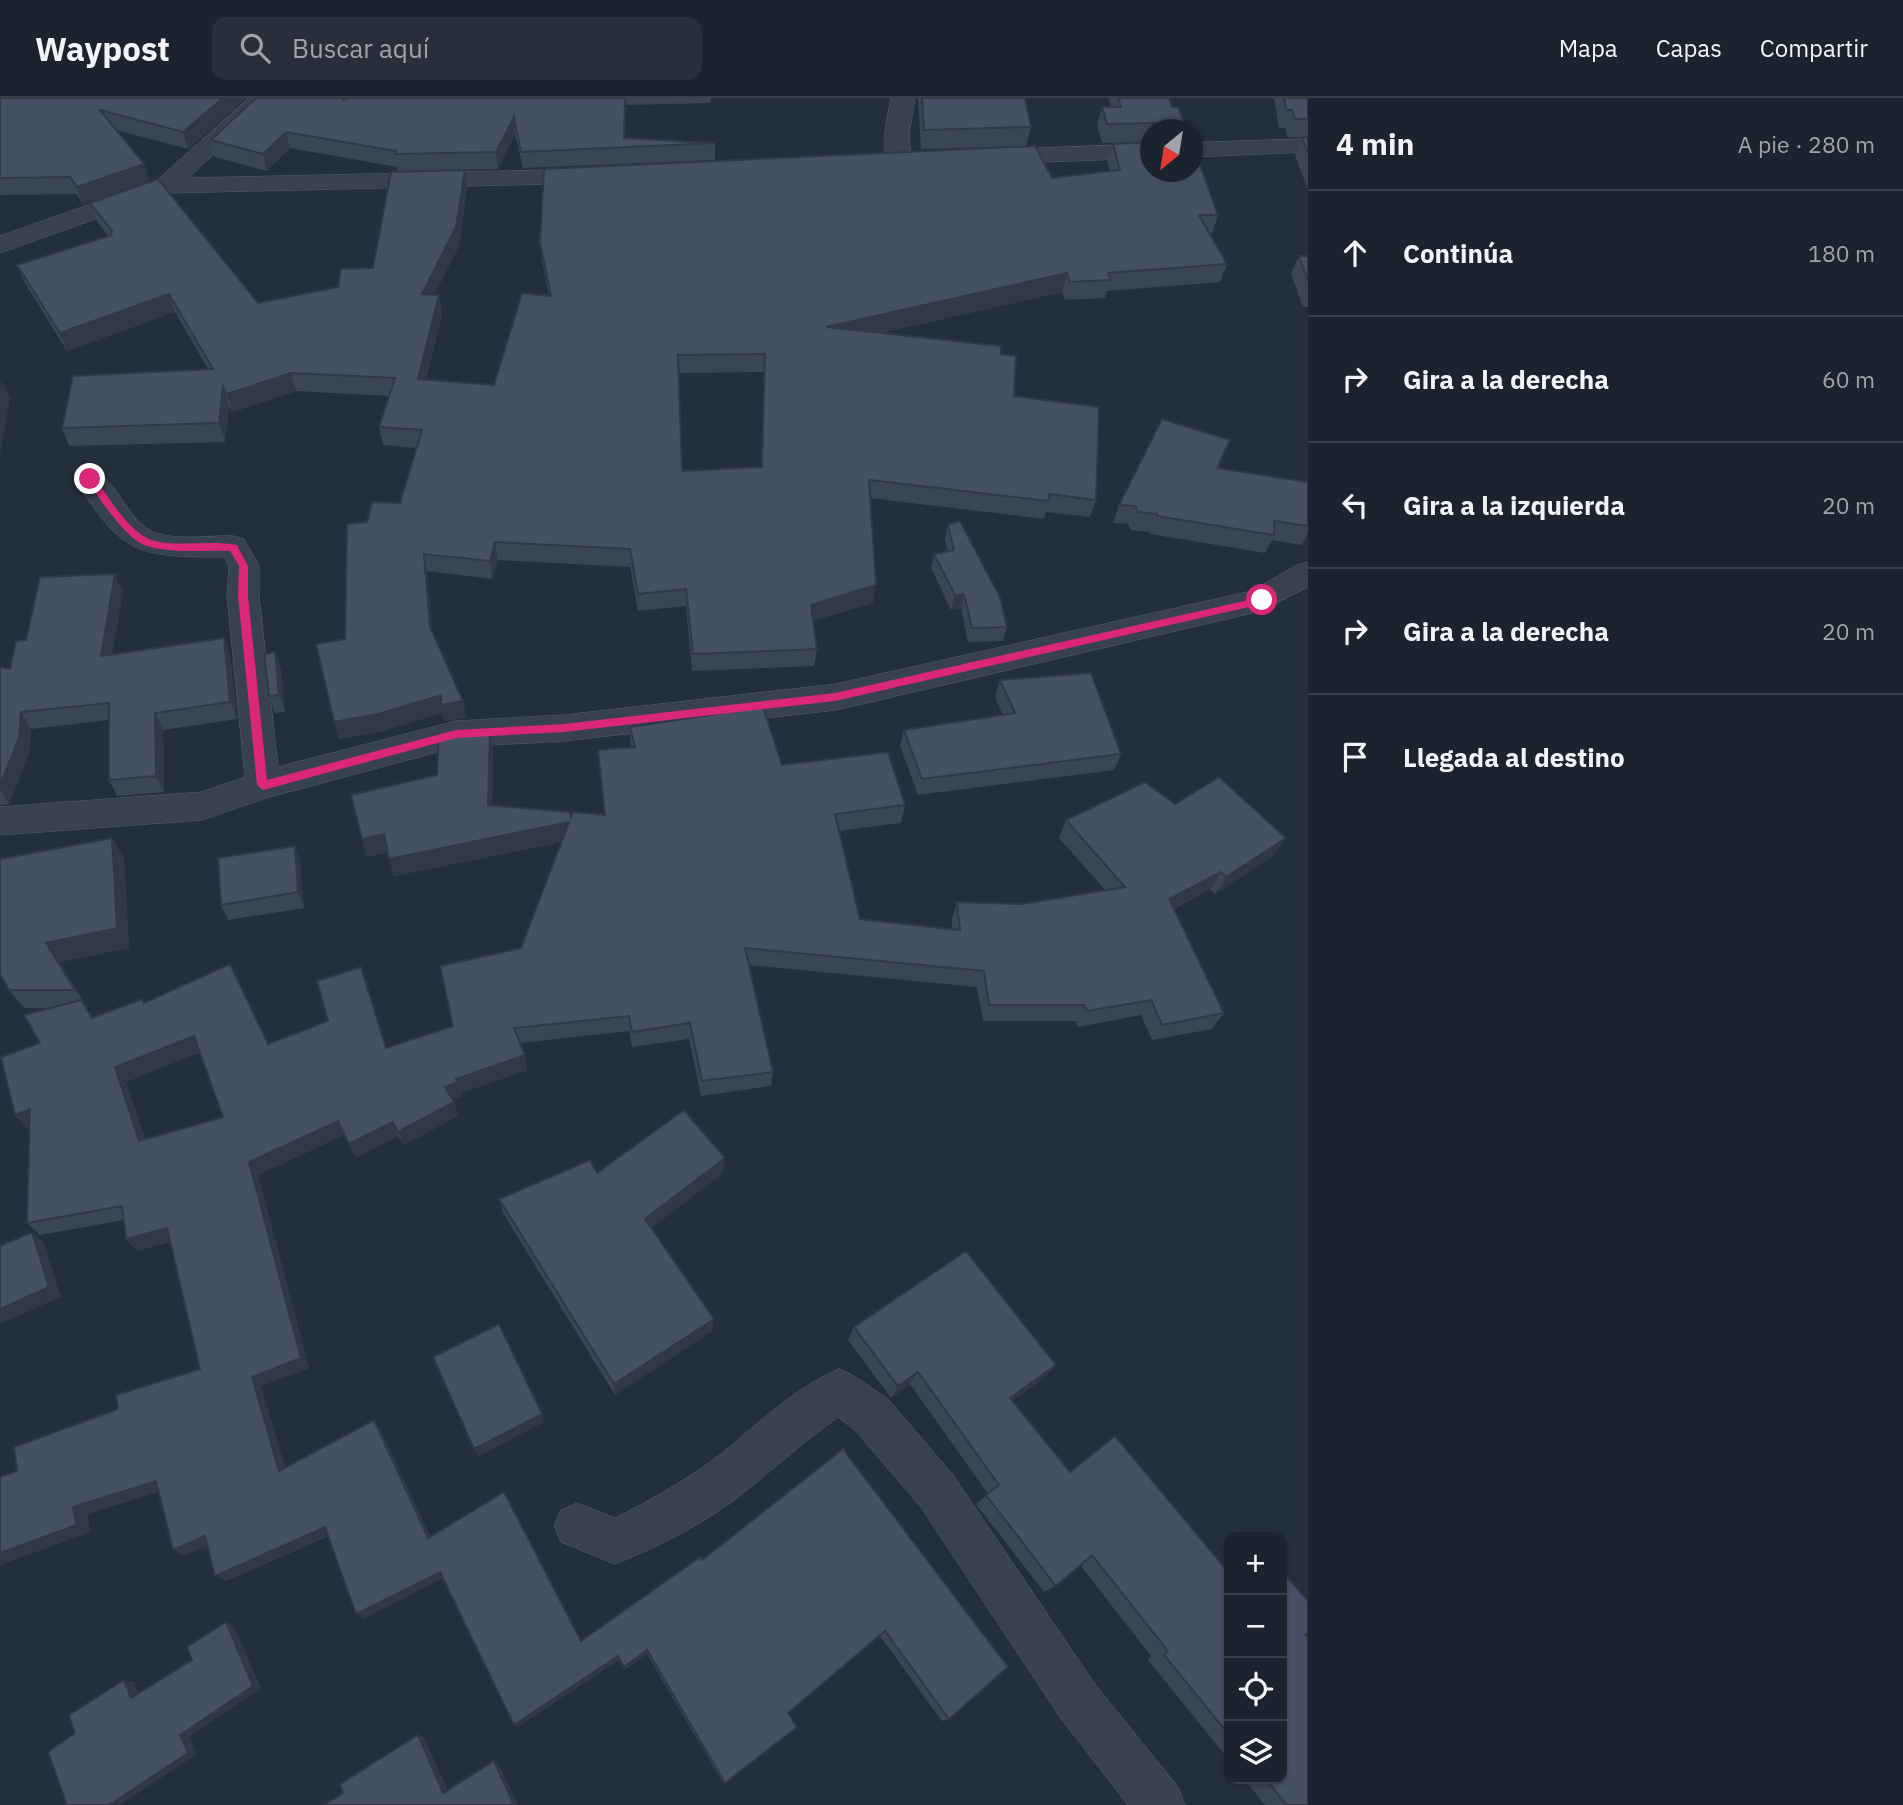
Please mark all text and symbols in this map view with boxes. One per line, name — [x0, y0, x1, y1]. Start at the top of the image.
search box — [212, 17, 702, 80]
text: Waypost — [35, 27, 170, 70]
icon: search — [236, 29, 274, 67]
text: Buscar aquí — [292, 31, 429, 65]
text: Mapa — [1559, 32, 1618, 64]
text: Capas — [1656, 32, 1722, 64]
text: Compartir — [1760, 32, 1868, 64]
north arrow — [1140, 119, 1203, 182]
text: 4 min — [1336, 124, 1414, 163]
text: A pie · 280 m — [1738, 129, 1875, 159]
icon: ahead — [1336, 234, 1374, 272]
text: Continúa — [1403, 236, 1513, 270]
text: 180 m — [1808, 238, 1875, 268]
icon: right — [1336, 360, 1374, 398]
text: Gira a la derecha — [1403, 362, 1609, 396]
text: 60 m — [1822, 364, 1875, 394]
route end — [74, 463, 105, 494]
icon: left — [1336, 486, 1374, 524]
text: Gira a la izquierda — [1403, 488, 1625, 522]
text: 20 m — [1822, 490, 1875, 520]
route start — [1246, 584, 1277, 615]
icon: right — [1336, 612, 1374, 650]
text: Gira a la derecha — [1403, 614, 1609, 648]
text: 20 m — [1822, 616, 1875, 646]
icon: arrive — [1336, 738, 1374, 776]
text: Llegada al destino — [1403, 740, 1625, 774]
map controls — [1224, 1532, 1287, 1784]
button: + — [1224, 1532, 1287, 1595]
button: − — [1224, 1595, 1287, 1658]
button: locate — [1224, 1658, 1287, 1721]
button: layers — [1224, 1721, 1287, 1784]

